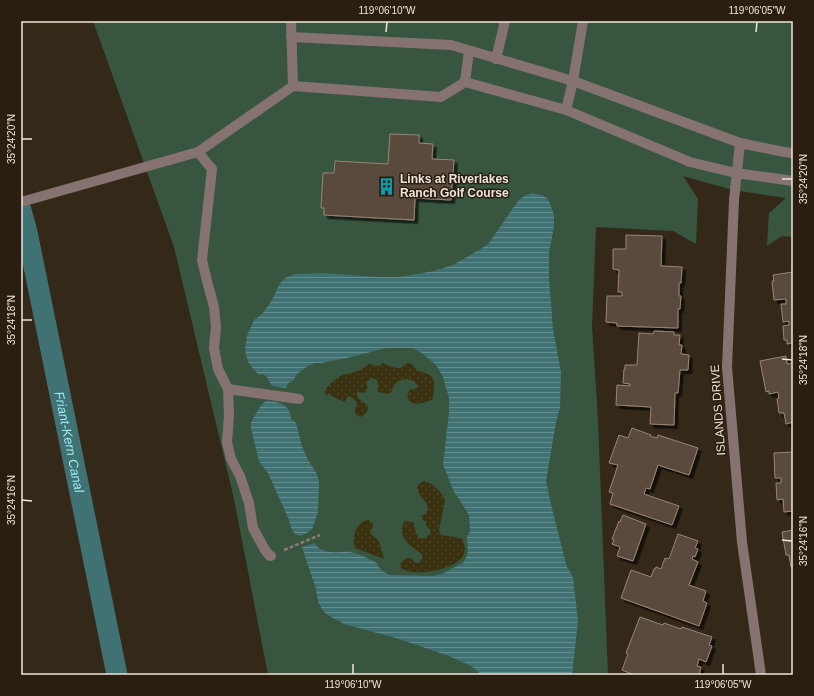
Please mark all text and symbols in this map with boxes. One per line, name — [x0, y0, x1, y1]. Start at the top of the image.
text: 119°06'10"W — [358, 5, 416, 16]
text: 119°06'05"W — [728, 5, 786, 16]
text: 35°24'20"N — [6, 114, 17, 164]
text: 35°24'20"N — [798, 154, 809, 204]
place label: Links at Riverlakes Ranch Golf Course — [400, 172, 509, 200]
building icon: Links at Riverlakes Ranch Golf Course — [377, 176, 397, 196]
text: 35°24'18"N — [6, 295, 17, 345]
text: 35°24'18"N — [798, 335, 809, 385]
street label: ISLANDS DRIVE — [708, 364, 728, 456]
water label: Friant-Kern Canal — [52, 390, 87, 495]
text: 35°24'16"N — [6, 475, 17, 525]
text: 35°24'16"N — [798, 516, 809, 566]
text: 119°06'10"W — [324, 679, 382, 690]
text: 119°06'05"W — [694, 679, 752, 690]

